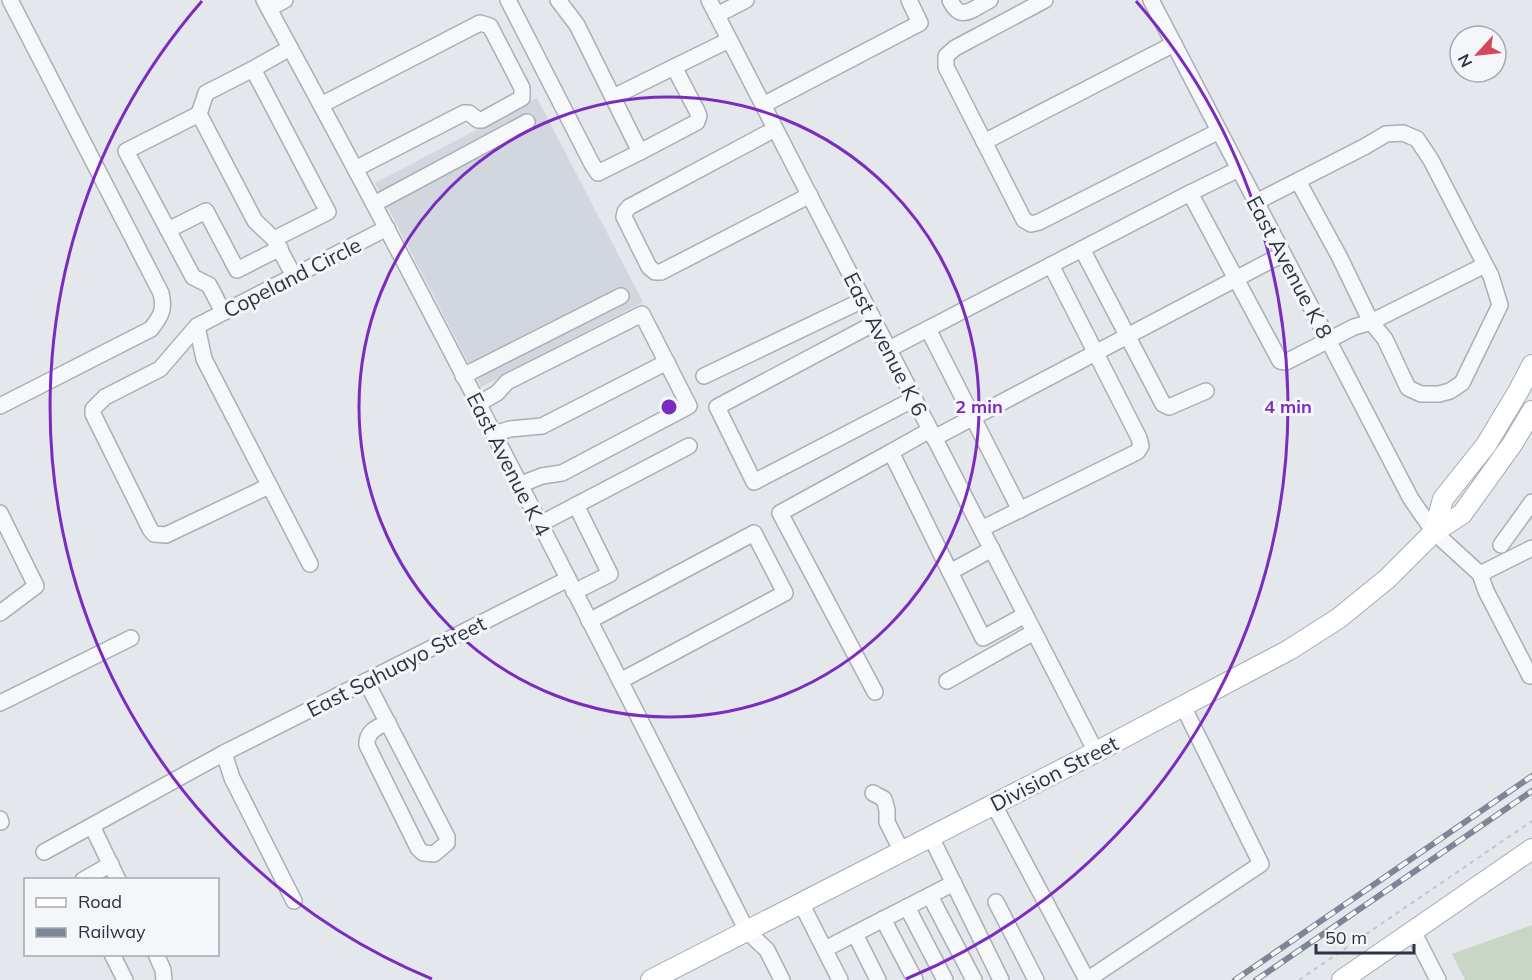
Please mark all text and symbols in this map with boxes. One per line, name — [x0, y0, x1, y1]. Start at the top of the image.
north arrow — [1448, 24, 1508, 84]
text: N — [1453, 51, 1476, 71]
street label: East Avenue K 8 — [1241, 191, 1339, 343]
street label: Copeland Circle — [219, 231, 365, 323]
street label: East Avenue K 6 — [839, 268, 933, 420]
street label: East Avenue K 4 — [462, 388, 557, 541]
text: 2 min — [955, 395, 1003, 418]
text: 4 min — [1264, 395, 1312, 418]
centre of rings — [659, 397, 679, 417]
street label: East Sahuayo Street — [302, 610, 490, 722]
street label: Division Street — [986, 730, 1122, 816]
legend — [24, 878, 219, 956]
text: Road — [78, 890, 122, 913]
scale bar — [1316, 917, 1414, 955]
text: Railway — [78, 920, 146, 943]
text: 50 m — [1325, 926, 1367, 949]

